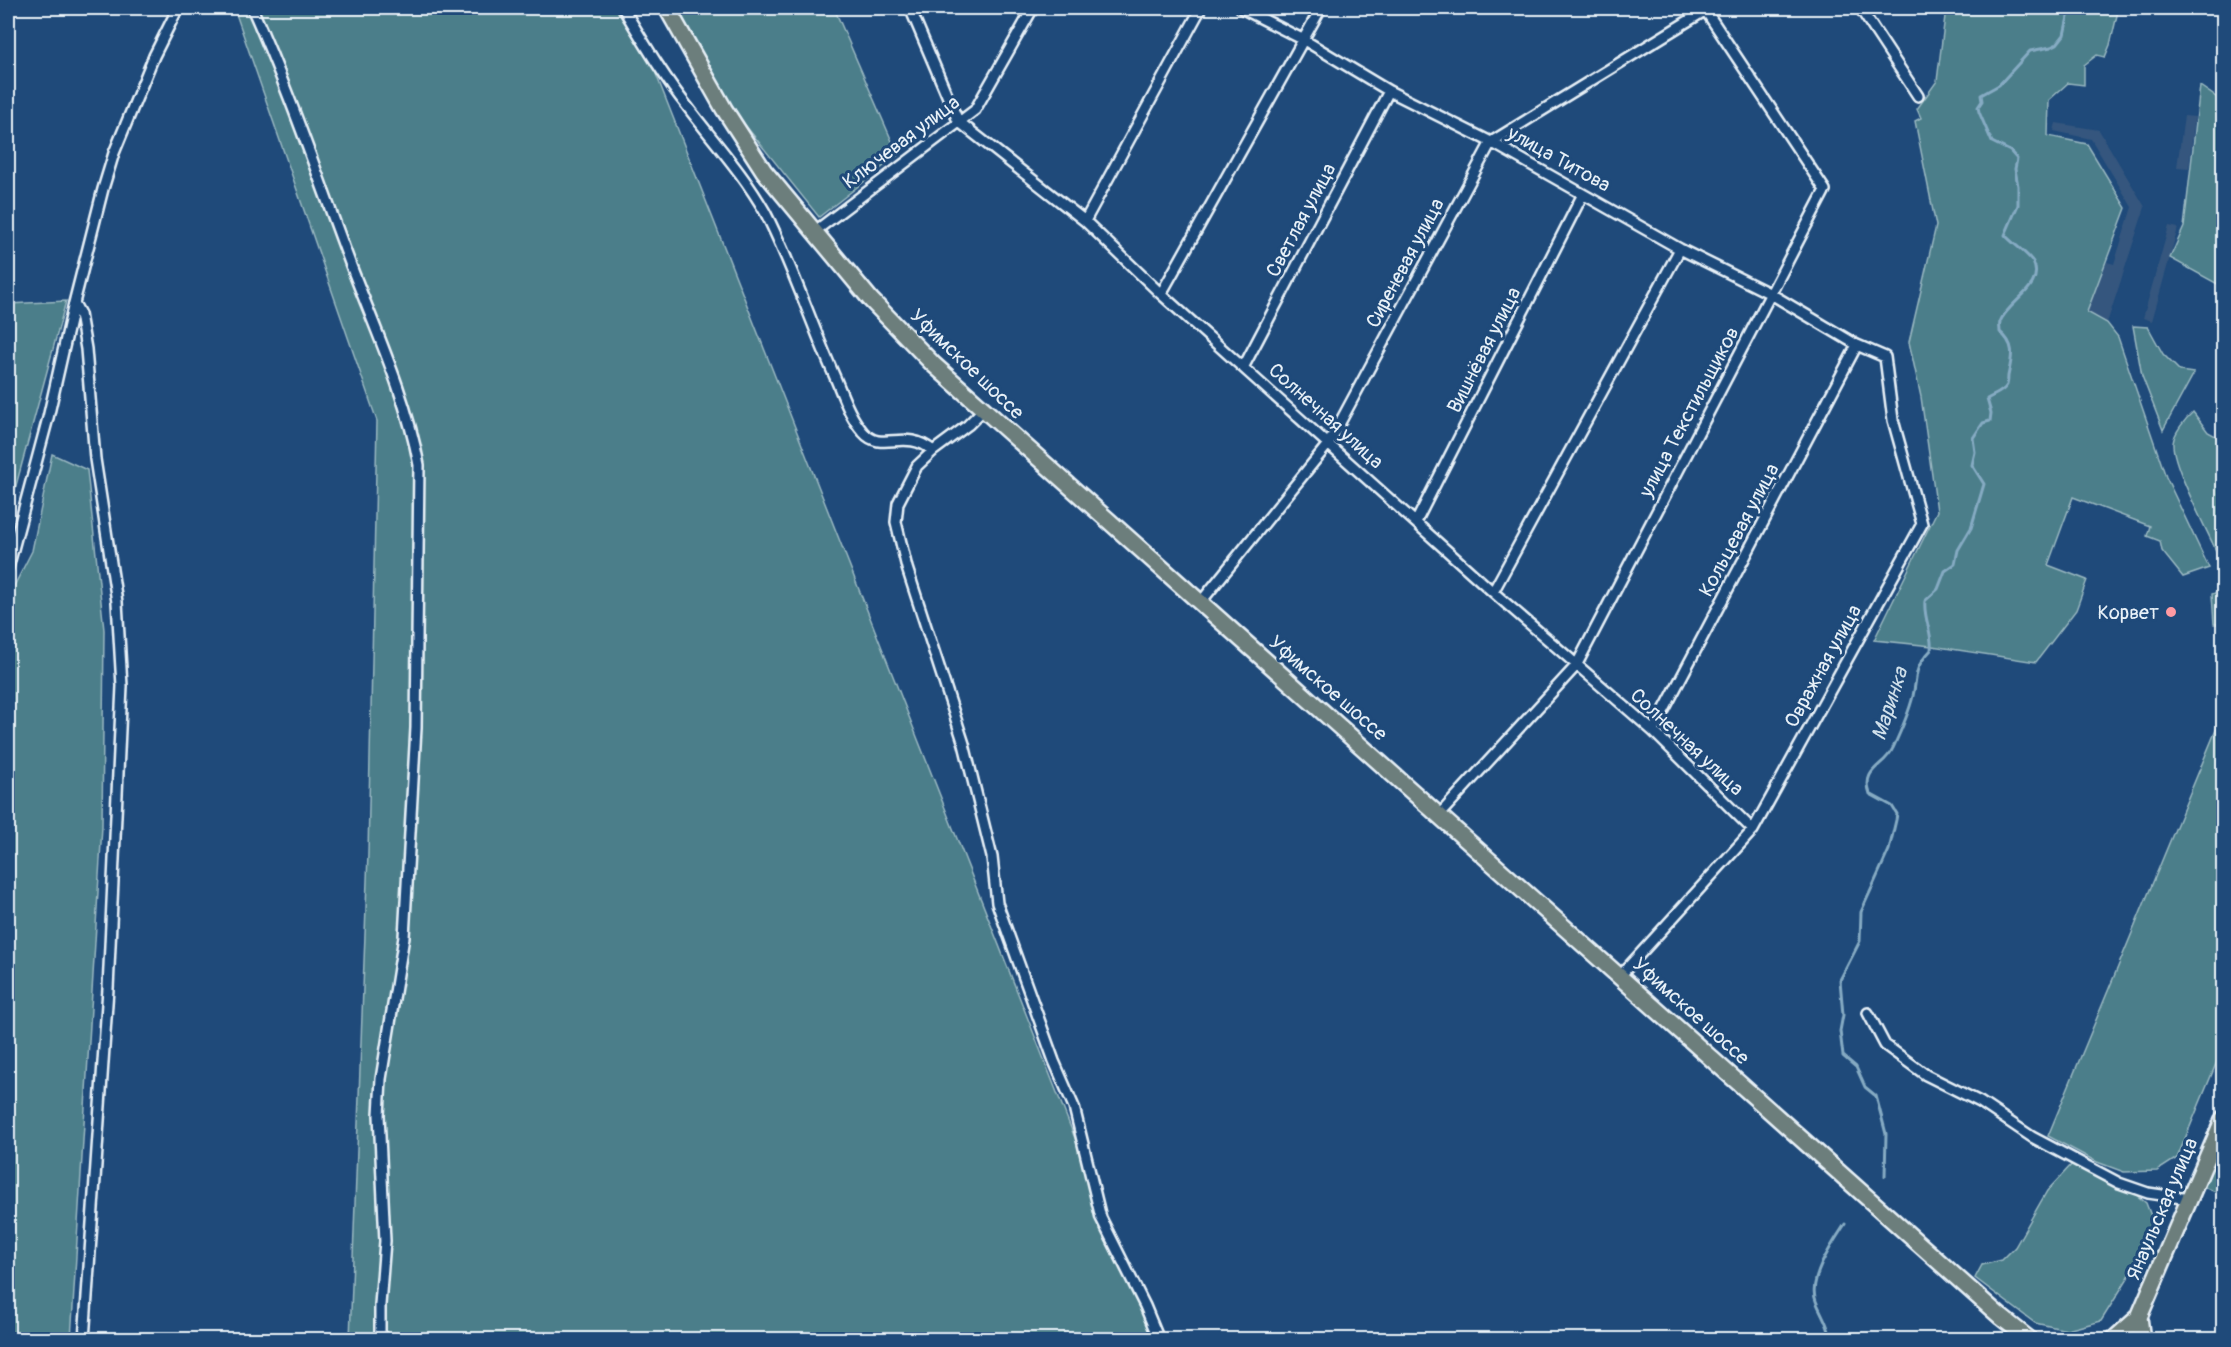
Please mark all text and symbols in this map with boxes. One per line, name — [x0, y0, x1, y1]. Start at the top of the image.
street label: Ключевая улица — [837, 90, 965, 194]
street label: улица Титова — [1502, 120, 1615, 198]
street label: Светлая улица — [1261, 159, 1341, 281]
street label: Сиреневая улица — [1360, 194, 1450, 332]
street label: Вишнёвая улица — [1442, 283, 1526, 417]
street label: Уфимское шоссе — [905, 303, 1029, 425]
street label: улица Текстильщиков — [1633, 322, 1745, 503]
street label: Солнечная улица — [1263, 358, 1389, 474]
street label: Кольцевая улица — [1693, 459, 1785, 601]
street label: Овражная улица — [1779, 600, 1867, 732]
place label: Корвет — [2098, 600, 2159, 625]
marker: Корвет — [2164, 605, 2178, 619]
street label: Уфимское шоссе — [1264, 630, 1392, 746]
water label: Маринка — [1866, 663, 1915, 744]
street label: Солнечная улица — [1625, 683, 1749, 801]
street label: Уфимское шоссе — [1627, 952, 1755, 1070]
street label: Янаульская улица — [2121, 1134, 2203, 1284]

